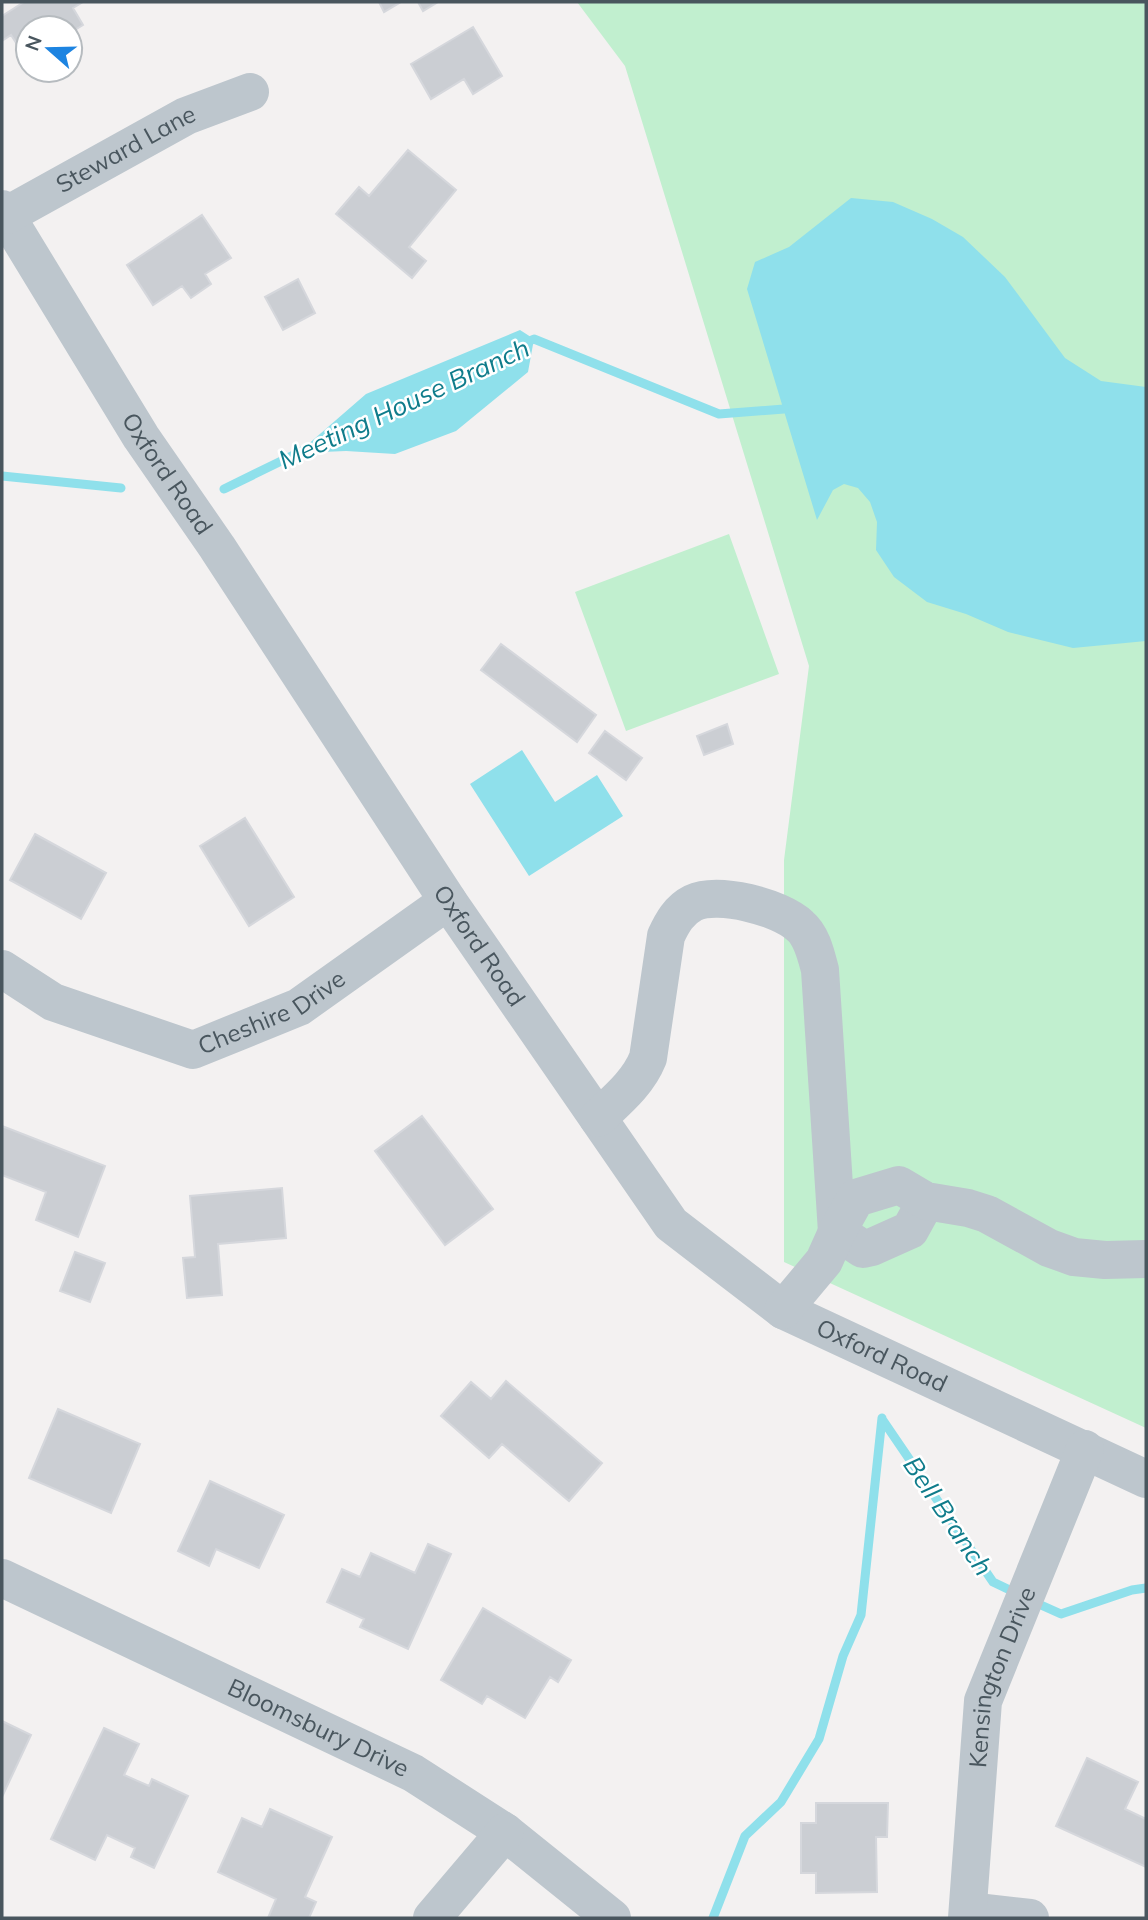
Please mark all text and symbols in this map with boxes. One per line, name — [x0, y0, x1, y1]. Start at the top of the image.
north arrow — [14, 14, 84, 84]
text: N — [19, 32, 47, 54]
street label: Steward Lane — [50, 98, 199, 199]
water label: Meeting House Branch — [273, 331, 535, 476]
street label: Oxford Road — [116, 407, 220, 540]
street label: Oxford Road — [428, 879, 532, 1012]
street label: Cheshire Drive — [193, 963, 351, 1060]
street label: Oxford Road — [812, 1312, 952, 1398]
water label: Bell Branch — [896, 1450, 1000, 1582]
street label: Kensington Drive — [962, 1582, 1042, 1769]
street label: Bloomsbury Drive — [223, 1671, 414, 1783]

